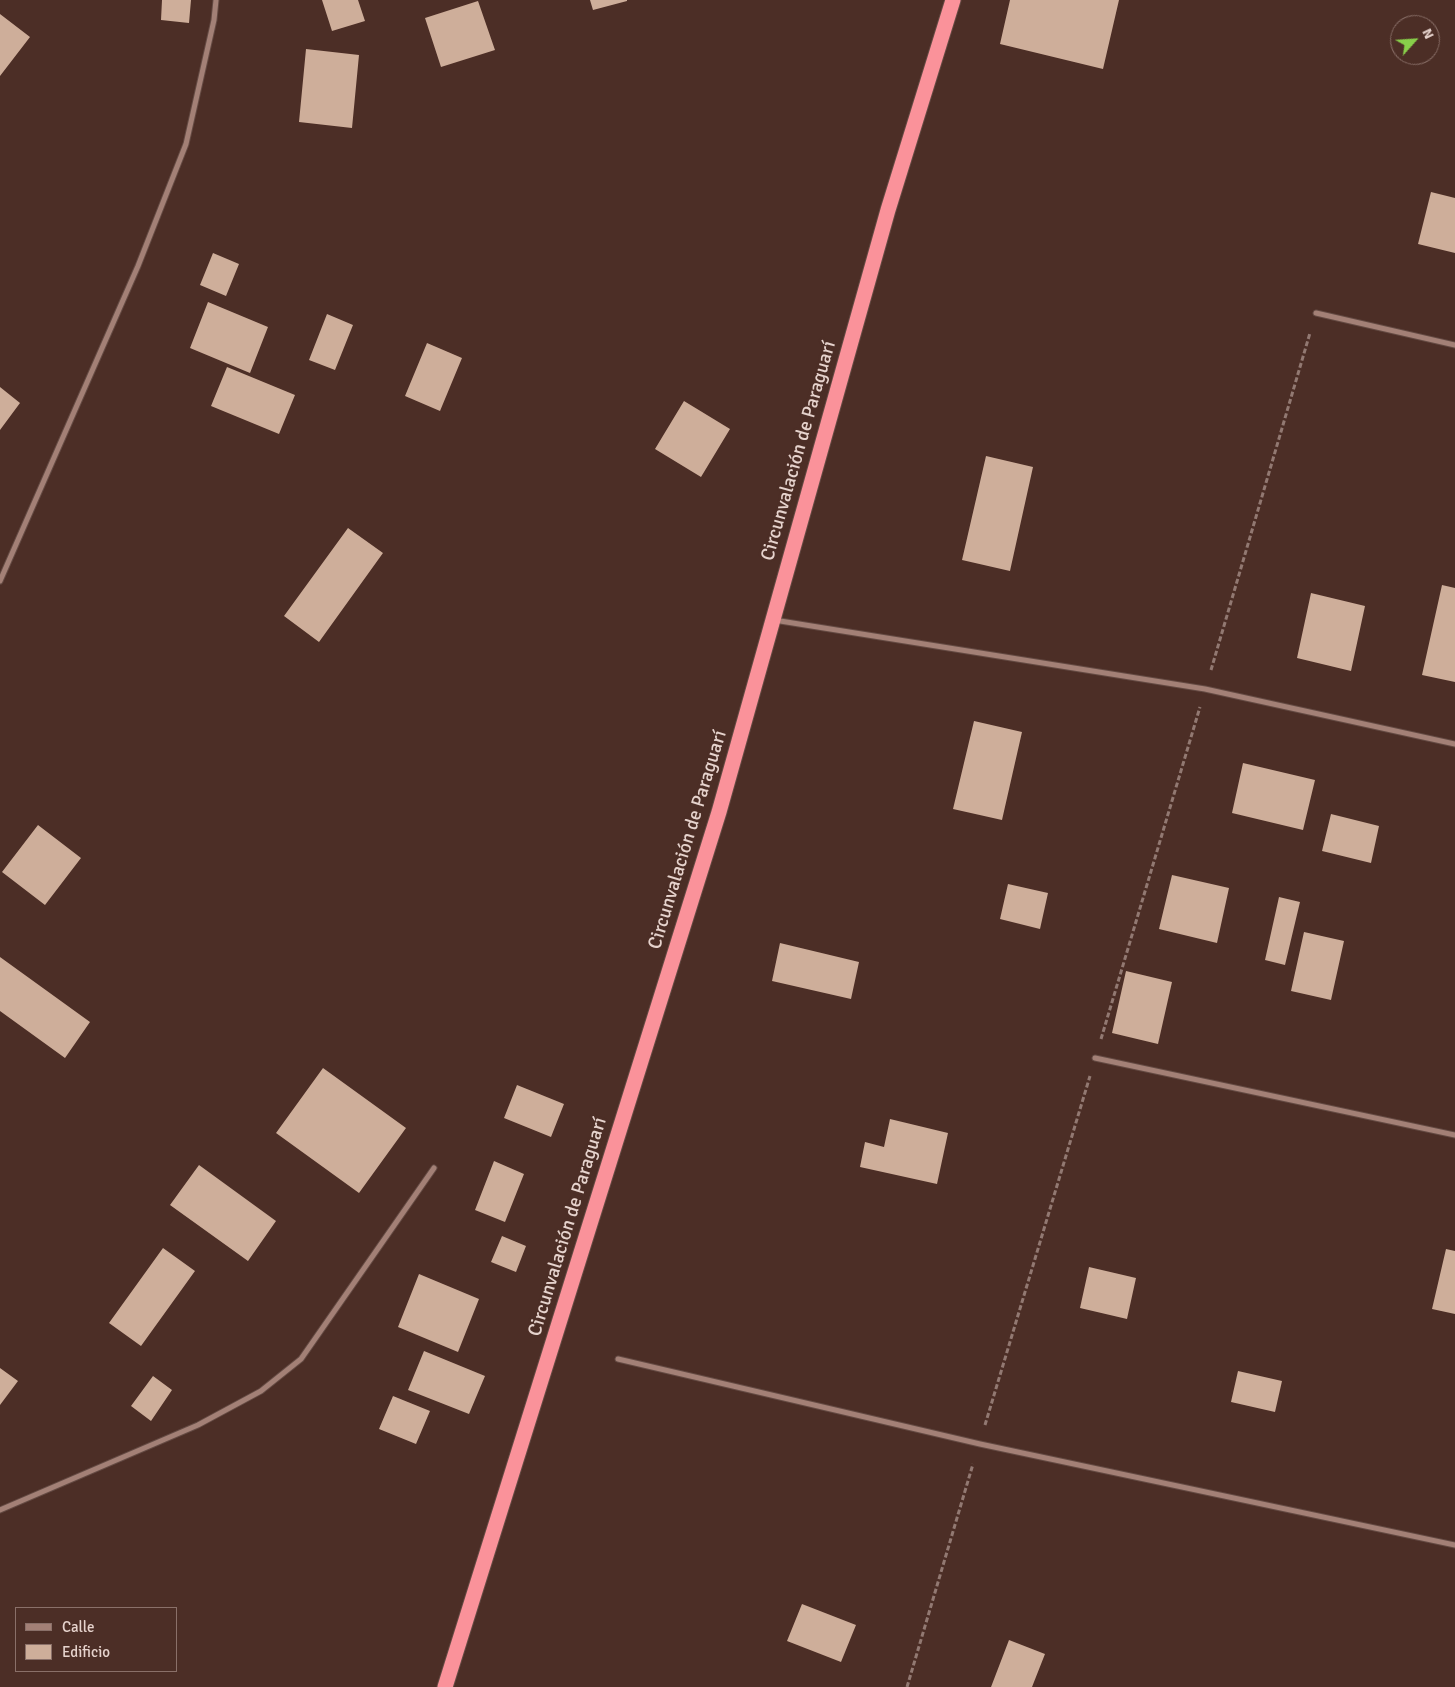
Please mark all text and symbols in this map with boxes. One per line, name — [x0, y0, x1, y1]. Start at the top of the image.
north arrow — [1390, 15, 1440, 65]
text: N — [1418, 26, 1438, 42]
street label: Circunvalación de Paraguarí — [757, 339, 841, 563]
street label: Circunvalación de Paraguarí — [644, 728, 732, 952]
street label: Circunvalación de Paraguarí — [524, 1115, 612, 1339]
legend — [15, 1607, 178, 1672]
text: Calle — [62, 1618, 95, 1636]
text: Edificio — [62, 1643, 110, 1661]

